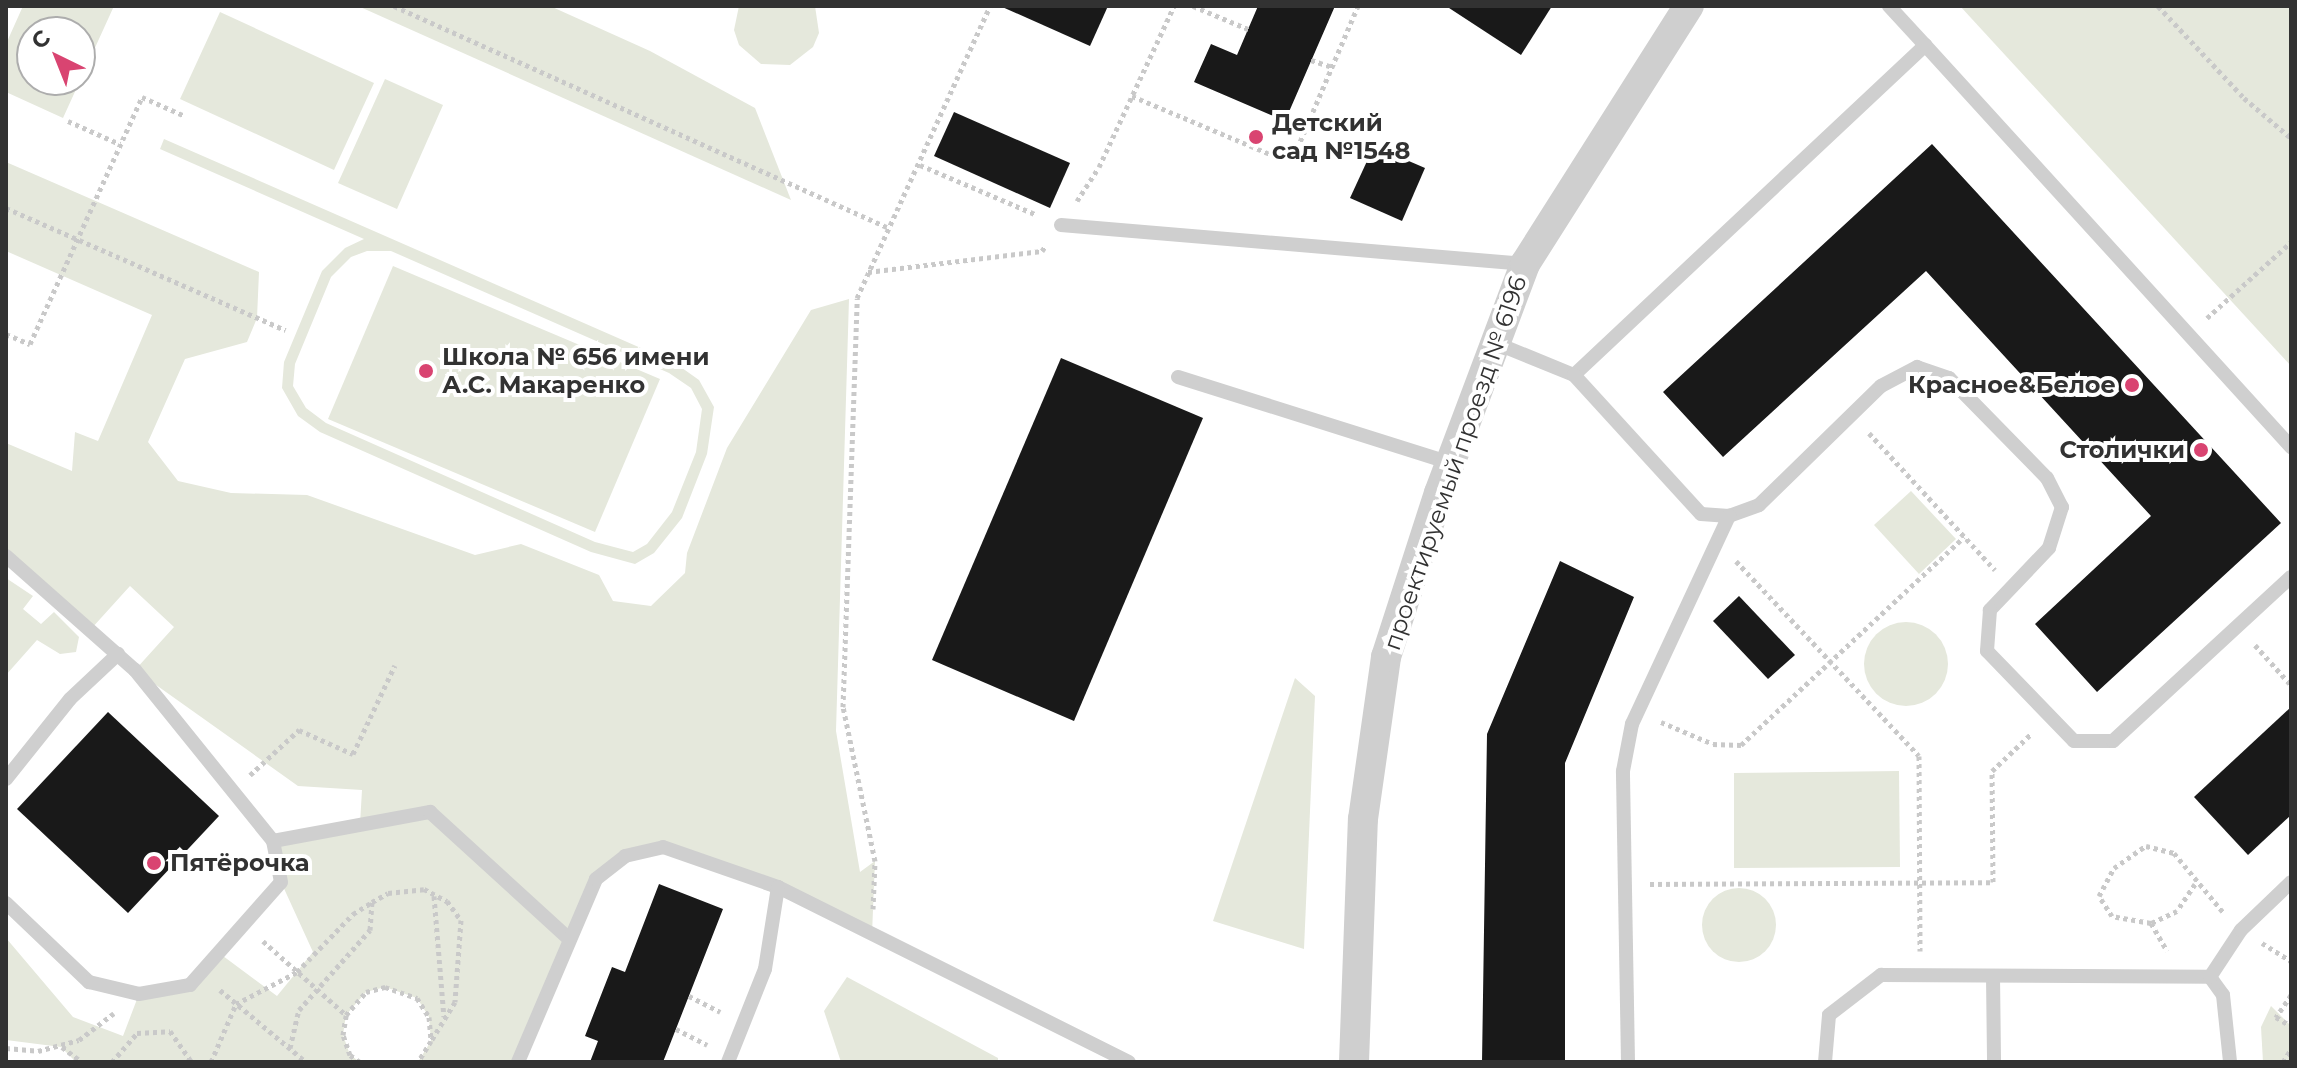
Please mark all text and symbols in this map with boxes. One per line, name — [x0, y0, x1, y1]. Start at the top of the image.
north arrow — [16, 16, 96, 96]
text: С — [26, 24, 56, 55]
place label: Детский сад №1548 — [1272, 109, 1410, 165]
marker: Детский сад №1548 — [1247, 128, 1265, 146]
street label: проектируемый проезд № 6196 — [1377, 272, 1533, 654]
place label: Школа № 656 имени А.С. Макаренко — [442, 343, 710, 399]
marker: Школа № 656 имени А.С. Макаренко — [417, 362, 435, 380]
place label: Красное&Белое — [1908, 371, 2116, 399]
marker: Красное&Белое — [2123, 376, 2141, 394]
place label: Столички — [2059, 436, 2185, 464]
marker: Столички — [2192, 441, 2210, 459]
place label: Пятёрочка — [170, 849, 310, 877]
marker: Пятёрочка — [145, 854, 163, 872]

